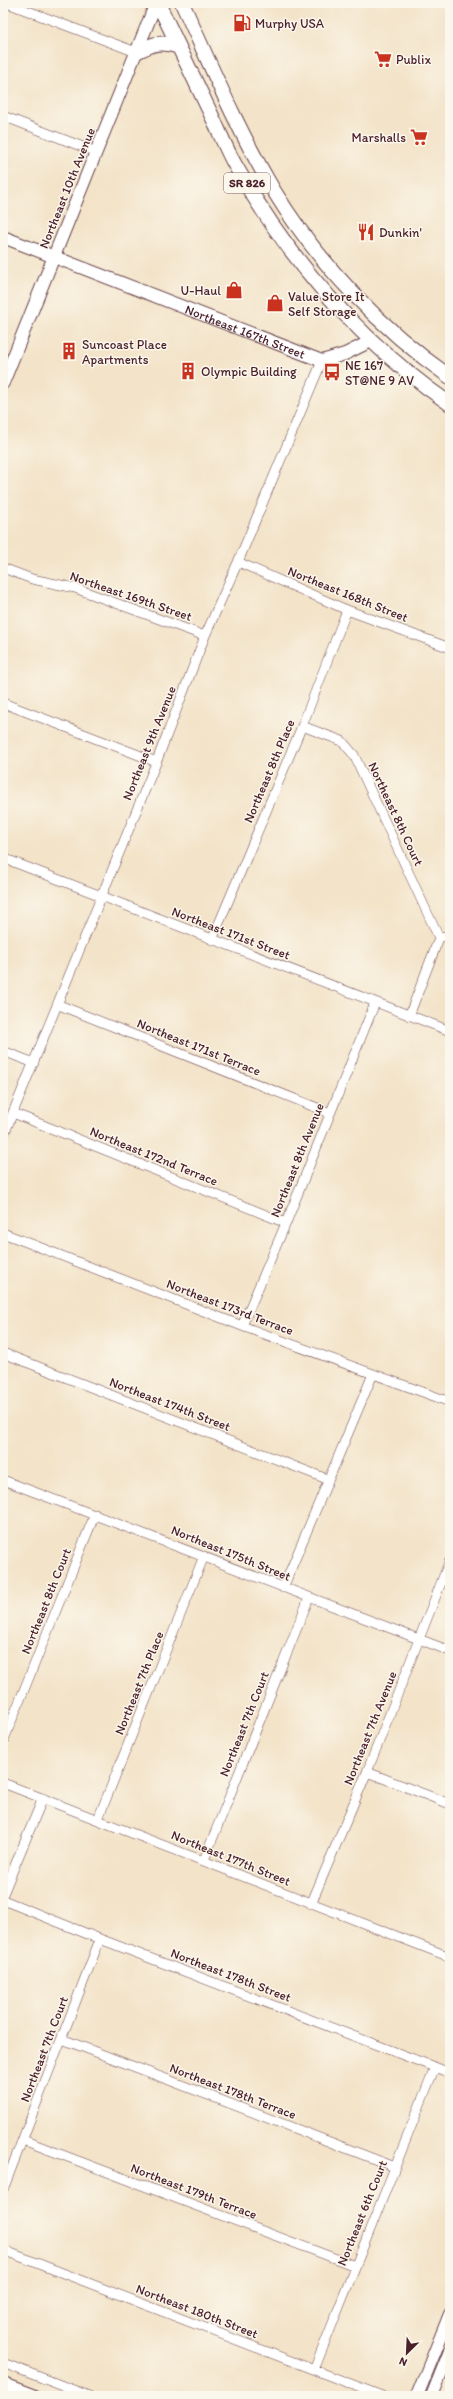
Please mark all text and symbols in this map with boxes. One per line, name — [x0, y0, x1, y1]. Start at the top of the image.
fuel station icon: Murphy USA — [232, 13, 252, 33]
place label: Murphy USA — [255, 16, 325, 31]
supermarket icon: Publix — [373, 49, 393, 69]
place label: Publix — [396, 52, 431, 67]
street label: Northeast 10th Avenue — [36, 125, 98, 251]
supermarket icon: Marshalls — [409, 127, 429, 147]
place label: Marshalls — [352, 130, 406, 145]
road number: SR 826 — [224, 173, 270, 193]
restaurant icon: Dunkin' — [356, 222, 376, 242]
place label: Dunkin' — [379, 225, 422, 240]
shop icon: U-Haul — [224, 280, 244, 300]
place label: U-Haul — [181, 283, 221, 298]
place label: Value Store It Self Storage — [288, 289, 365, 319]
shop icon: Value Store It Self Storage — [265, 293, 285, 313]
street label: Northeast 167th Street — [183, 301, 308, 361]
place label: Suncoast Place Apartments — [82, 337, 167, 367]
building icon: Suncoast Place Apartments — [59, 341, 79, 361]
place label: NE 167 ST@NE 9 AV — [345, 358, 414, 388]
building icon: Olympic Building — [178, 361, 198, 381]
bus stop icon: NE 167 ST@NE 9 AV — [322, 362, 342, 382]
place label: Olympic Building — [201, 364, 297, 379]
street label: Northeast 168th Street — [286, 563, 410, 625]
street label: Northeast 169th Street — [68, 568, 194, 624]
street label: Northeast 9th Avenue — [119, 684, 179, 802]
street label: Northeast 8th Place — [240, 717, 298, 825]
street label: Northeast 8th Court — [365, 760, 427, 868]
street label: Northeast 171st Street — [170, 903, 292, 963]
street label: Northeast 171st Terrace — [135, 1015, 263, 1079]
street label: Northeast 8th Avenue — [267, 1101, 327, 1219]
street label: Northeast 172nd Terrace — [88, 1123, 220, 1189]
street label: Northeast 173rd Terrace — [164, 1276, 296, 1338]
street label: Northeast 174th Street — [107, 1374, 233, 1434]
street label: Northeast 175th Street — [169, 1522, 293, 1584]
street label: Northeast 8th Court — [18, 1546, 74, 1656]
street label: Northeast 7th Place — [111, 1629, 167, 1737]
street label: Northeast 7th Court — [216, 1669, 272, 1779]
street label: Northeast 7th Avenue — [340, 1669, 400, 1787]
street label: Northeast 177th Street — [169, 1827, 293, 1889]
street label: Northeast 178th Street — [169, 1945, 293, 2005]
street label: Northeast 7th Court — [17, 1994, 71, 2104]
street label: Northeast 178th Terrace — [168, 2060, 298, 2122]
street label: Northeast 6th Court — [334, 2158, 390, 2268]
street label: Northeast 179th Terrace — [129, 2160, 259, 2222]
street label: Northeast 180th Street — [134, 2281, 260, 2341]
north arrow — [387, 2333, 427, 2373]
text: N — [397, 2354, 409, 2369]

